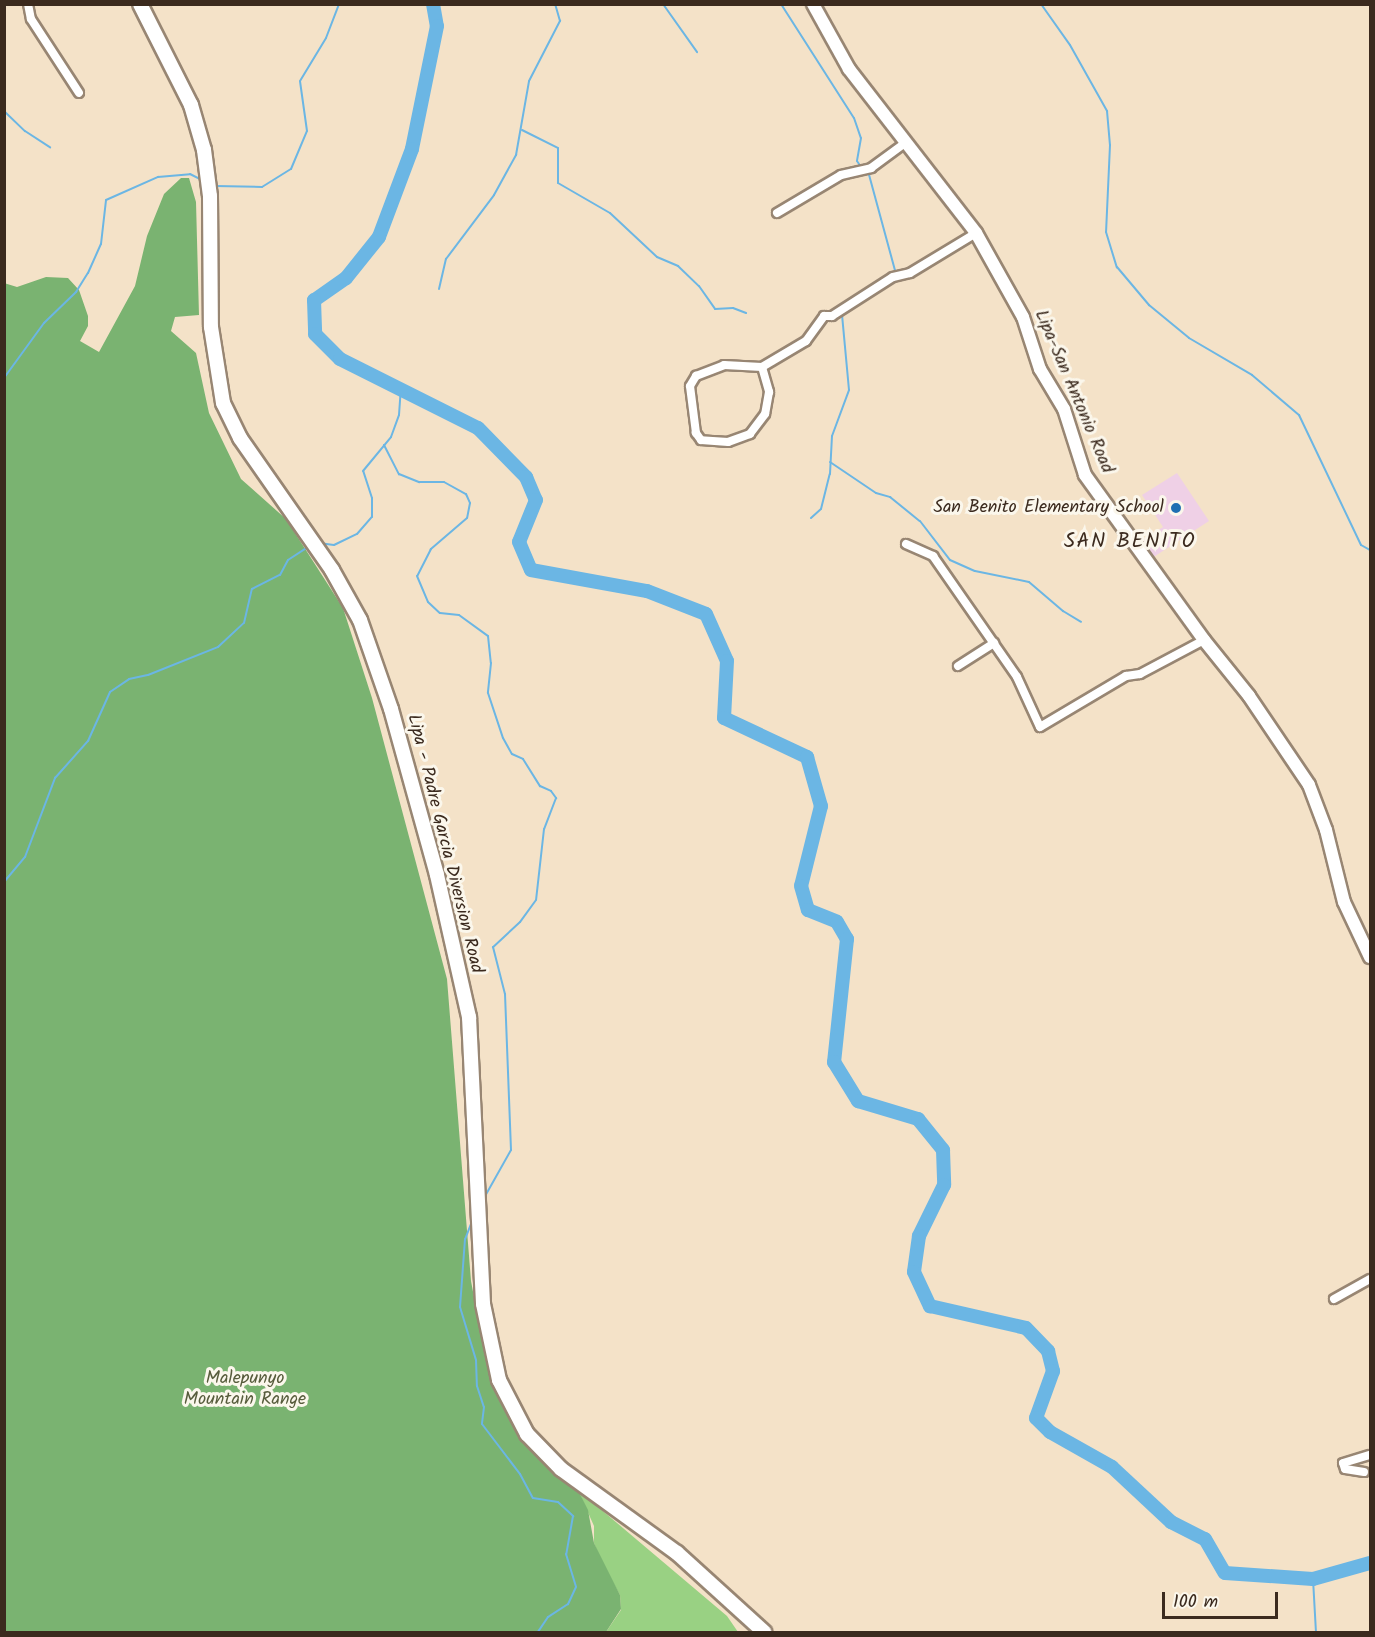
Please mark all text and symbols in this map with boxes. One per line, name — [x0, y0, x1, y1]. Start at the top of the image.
street label: Lipa-San Antonio Road — [1029, 307, 1117, 477]
place label: San Benito Elementary School — [933, 497, 1164, 519]
marker: San Benito Elementary School — [1169, 501, 1183, 515]
district label: SAN BENITO — [1064, 529, 1196, 555]
street label: Lipa - Padre Garcia Diversion Road — [401, 712, 487, 976]
park label: Malepunyo Mountain Range — [184, 1369, 306, 1412]
scale bar — [1165, 1580, 1280, 1618]
text: 100 m — [1173, 1588, 1218, 1617]

